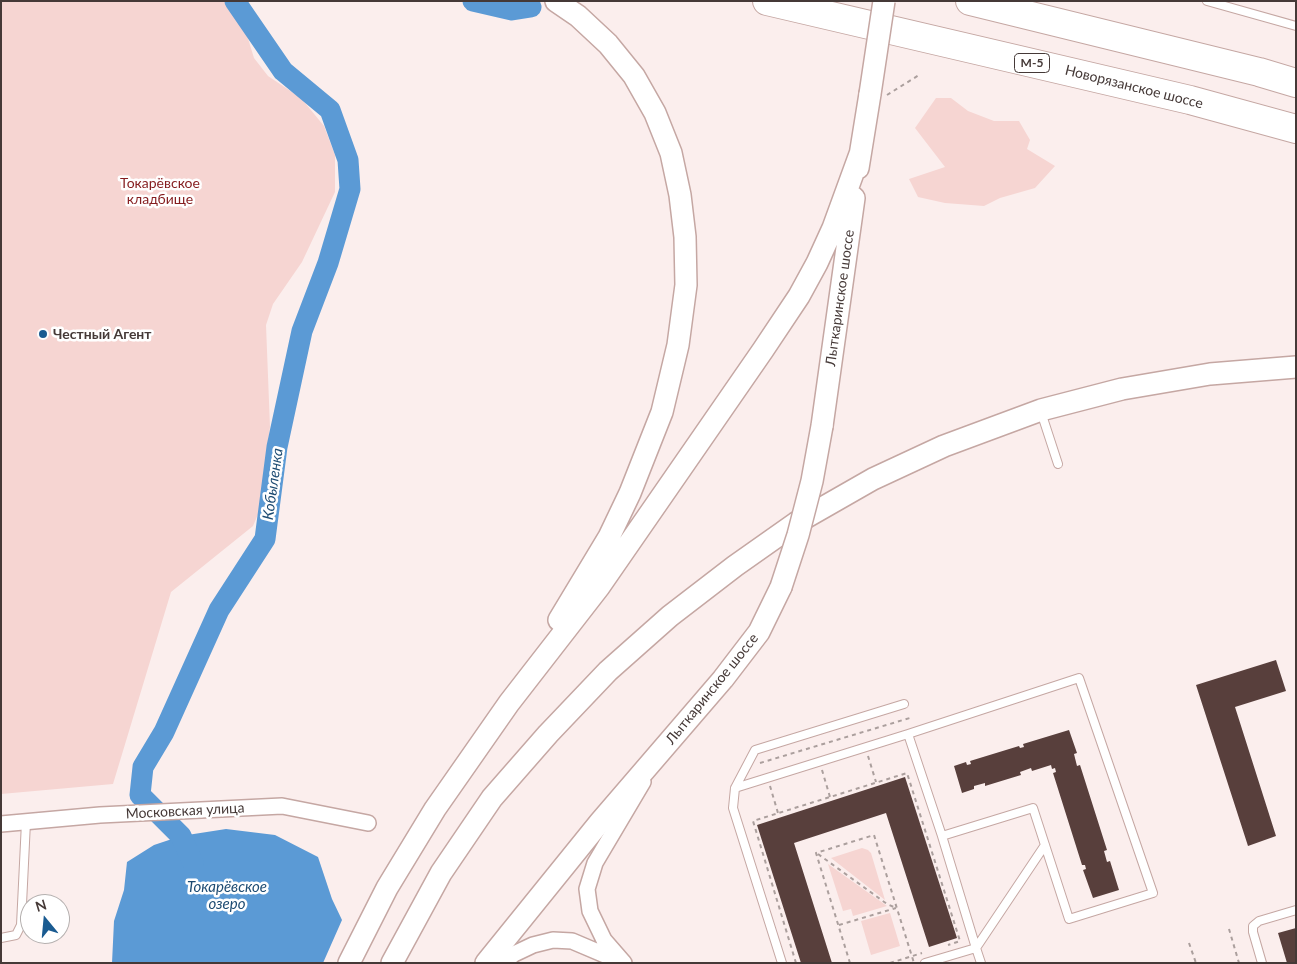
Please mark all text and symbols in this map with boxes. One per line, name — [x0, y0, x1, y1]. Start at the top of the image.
road number: М-5 — [1014, 54, 1050, 72]
street label: Новорязанское шоссе — [1063, 62, 1205, 112]
park label: Токарёвское кладбище — [120, 175, 200, 208]
street label: Лыткаринское шоссе — [822, 229, 858, 367]
place label: Честный Агент — [53, 326, 152, 342]
marker: Честный Агент — [37, 328, 49, 340]
water label: Кобыленка — [259, 447, 287, 521]
street label: Лыткаринское шоссе — [662, 630, 762, 748]
street label: Московская улица — [125, 800, 245, 822]
water label: Токарёвское озеро — [187, 878, 267, 913]
north arrow — [20, 894, 70, 944]
text: N — [33, 895, 48, 915]

